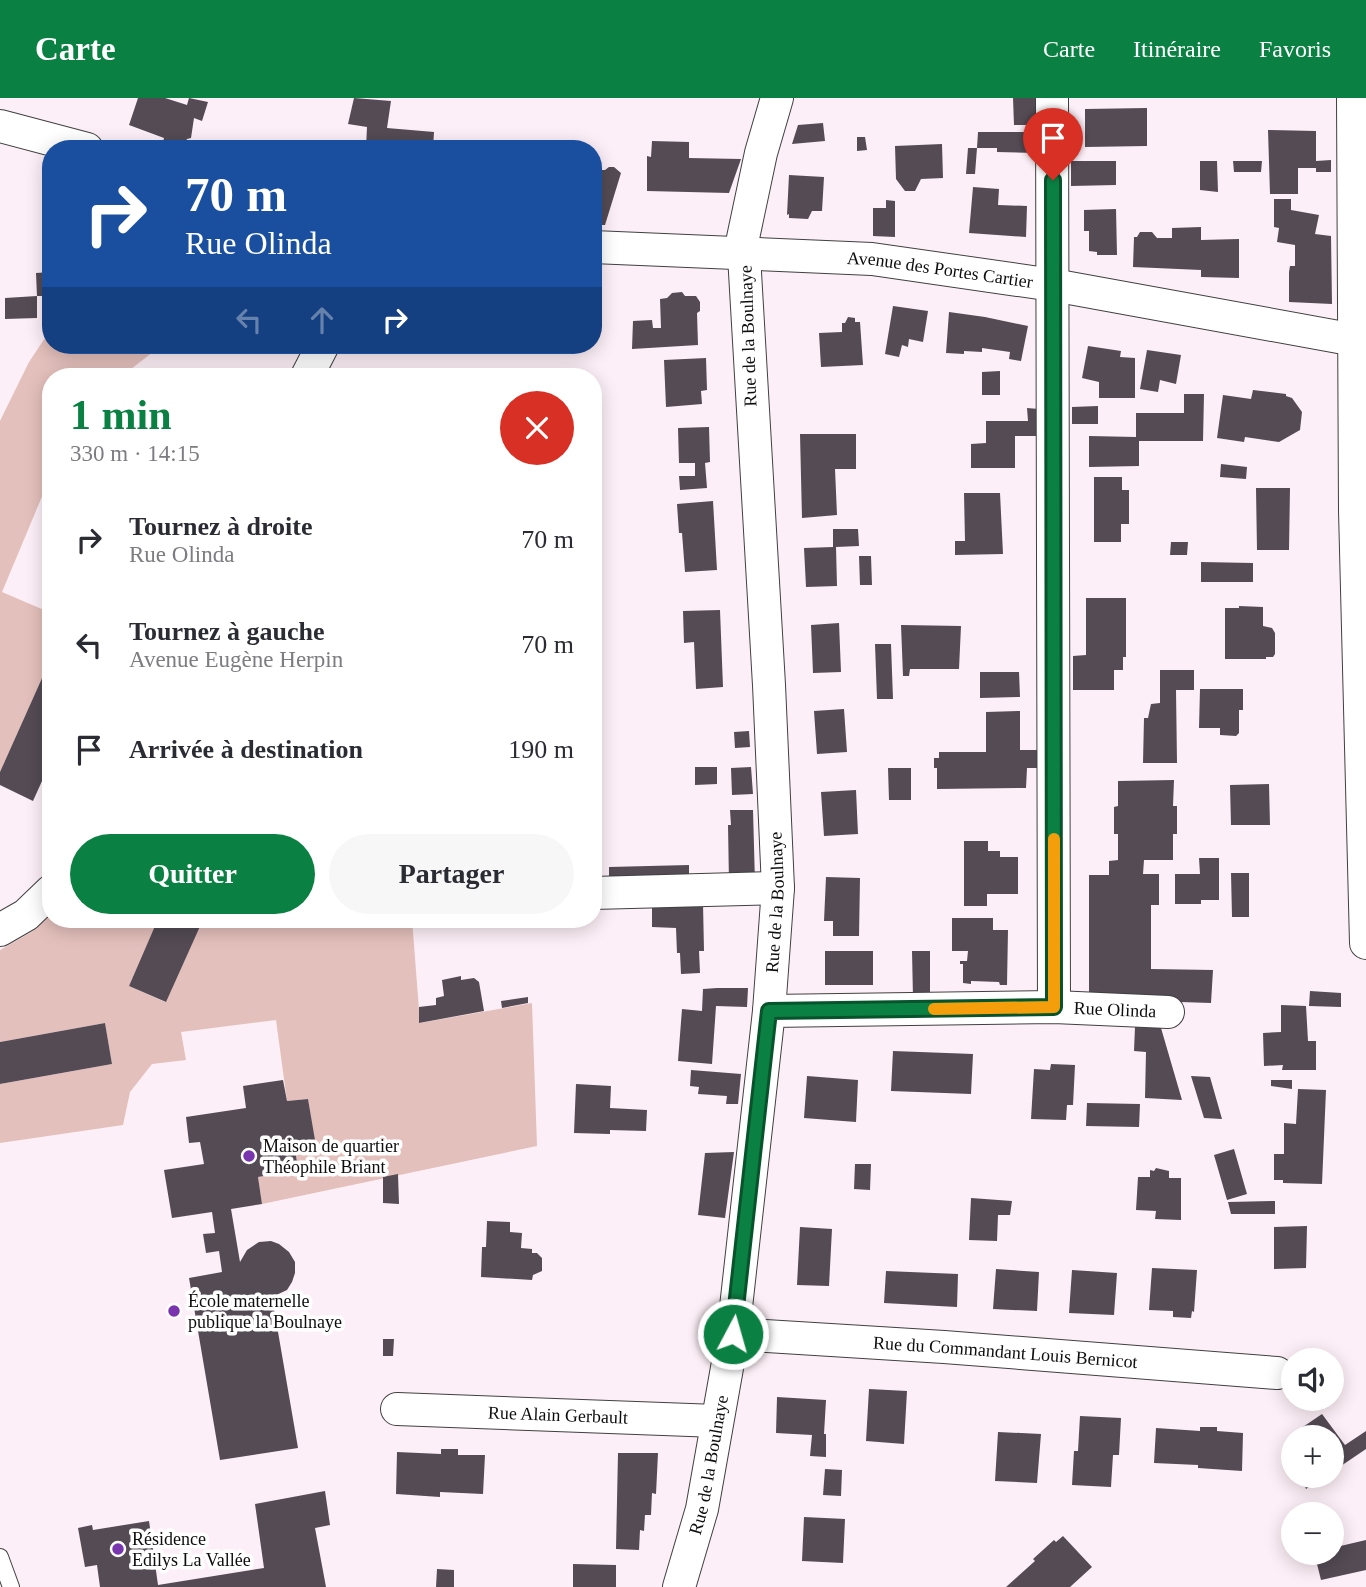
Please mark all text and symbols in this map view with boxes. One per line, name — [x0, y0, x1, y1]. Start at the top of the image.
text: Carte — [35, 31, 116, 67]
text: Carte — [1043, 36, 1095, 62]
text: Itinéraire — [1133, 36, 1221, 62]
text: Favoris — [1259, 36, 1331, 62]
pin — [1023, 108, 1083, 180]
icon: arrive — [1034, 119, 1072, 157]
text: 70 m — [185, 167, 287, 222]
icon: right — [70, 168, 161, 259]
text: Rue Olinda — [185, 225, 332, 261]
street label: Avenue des Portes Cartier — [847, 248, 1034, 292]
street label: Rue de la Boulnaye — [736, 265, 760, 407]
icon: left — [230, 301, 268, 339]
icon: ahead — [303, 301, 341, 339]
icon: right — [376, 301, 414, 339]
button: close — [500, 391, 574, 465]
text: 1 min — [70, 392, 172, 438]
text: 330 m · 14:15 — [70, 441, 200, 466]
text: Tournez à droite — [129, 512, 312, 541]
icon: right — [70, 521, 108, 559]
text: 70 m — [521, 525, 574, 554]
text: Rue Olinda — [129, 542, 234, 567]
text: Tournez à gauche — [129, 617, 325, 646]
icon: left — [70, 626, 108, 664]
text: 70 m — [521, 630, 574, 659]
text: Avenue Eugène Herpin — [129, 647, 343, 672]
icon: arrive — [70, 731, 108, 769]
text: Arrivée à destination — [129, 735, 363, 764]
text: 190 m — [508, 735, 574, 764]
street label: Rue de la Boulnaye — [762, 831, 788, 974]
button: Quitter — [70, 834, 315, 914]
button: Partager — [329, 834, 574, 914]
street label: Rue Olinda — [1073, 998, 1157, 1021]
place label: Maison de quartier Théophile Briant — [263, 1136, 399, 1177]
marker: Maison de quartier Théophile Briant — [241, 1148, 257, 1164]
place label: École maternelle publique la Boulnaye — [188, 1290, 342, 1332]
position arrow — [696, 1297, 770, 1371]
marker: École maternelle publique la Boulnaye — [166, 1303, 182, 1319]
street label: Rue du Commandant Louis Bernicot — [873, 1333, 1138, 1372]
map controls — [1281, 1348, 1344, 1565]
button: sound — [1281, 1348, 1344, 1411]
street label: Rue de la Boulnaye — [685, 1394, 732, 1537]
street label: Rue Alain Gerbault — [488, 1402, 628, 1428]
button: + — [1281, 1425, 1344, 1488]
button: − — [1281, 1502, 1344, 1565]
place label: Résidence Edilys La Vallée — [132, 1529, 251, 1570]
marker: Résidence Edilys La Vallée — [110, 1541, 126, 1557]

